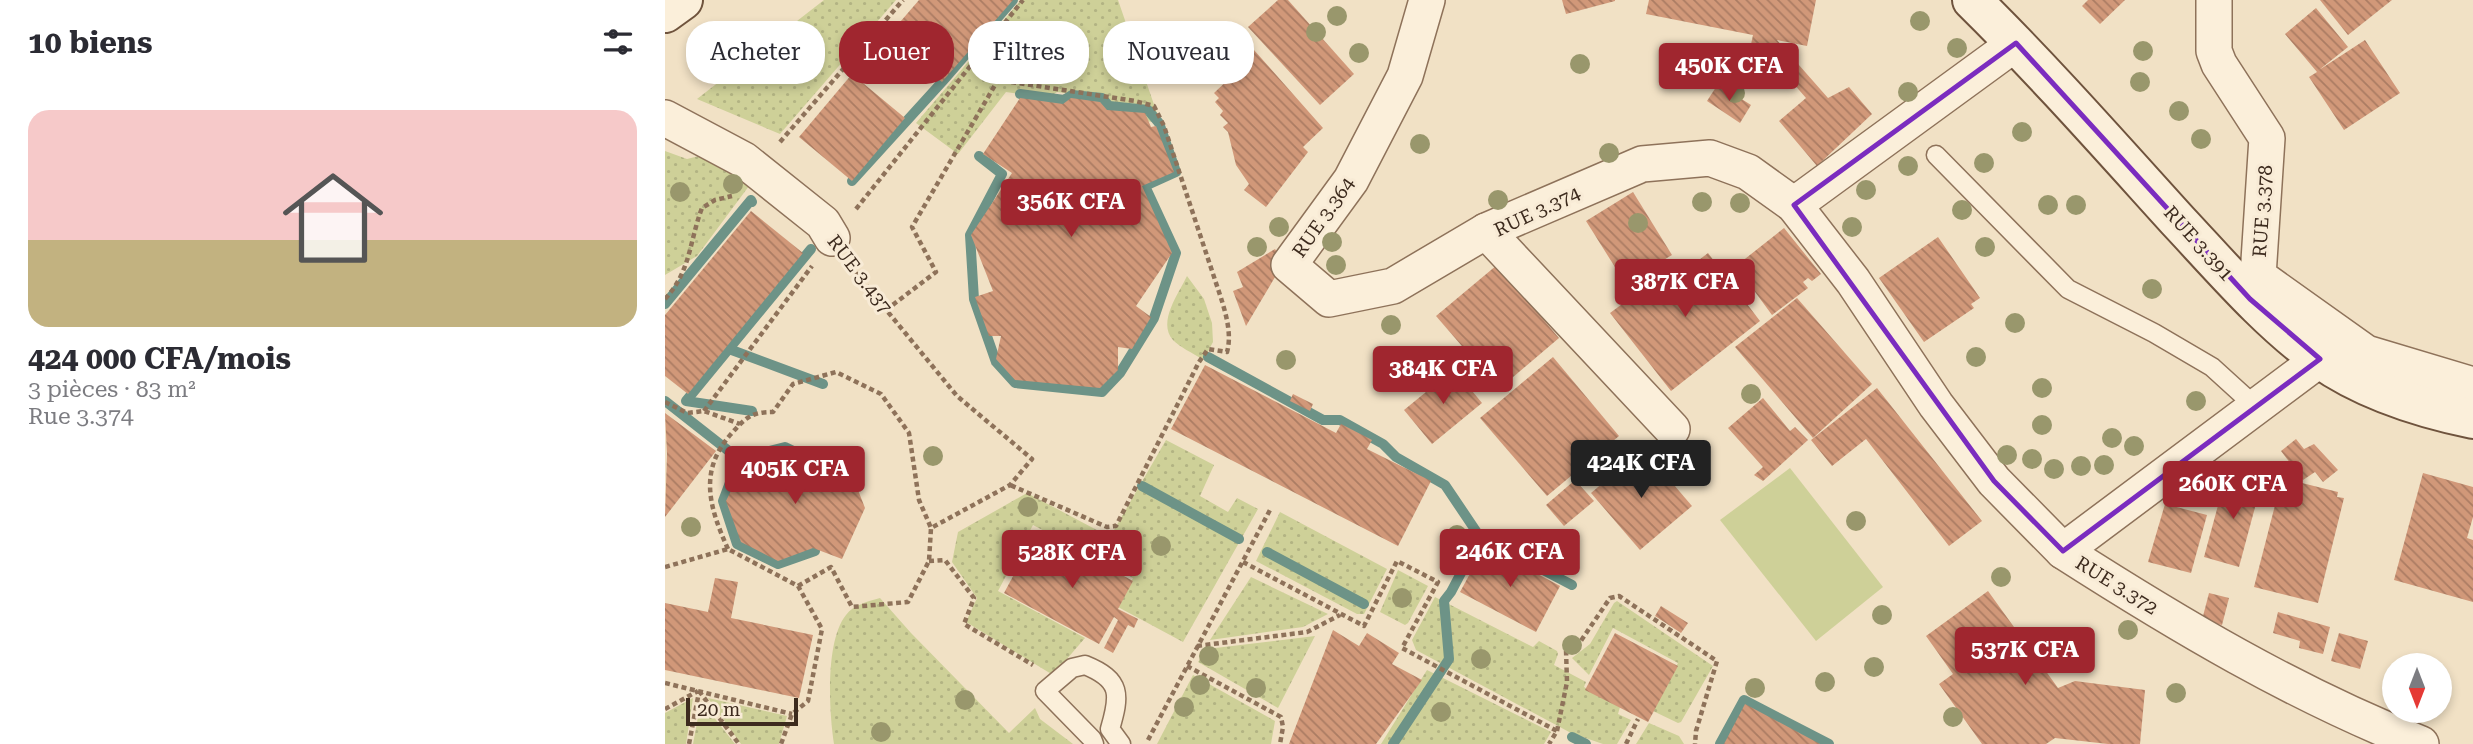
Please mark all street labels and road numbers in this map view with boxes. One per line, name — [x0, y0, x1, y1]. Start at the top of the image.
street label: RUE 3.378 — [2248, 164, 2277, 258]
street label: RUE 3.364 — [1287, 172, 1360, 262]
street label: RUE 3.374 — [1490, 181, 1584, 241]
street label: RUE 3.391 — [2159, 201, 2238, 285]
street label: RUE 3.437 — [823, 230, 897, 318]
street label: RUE 3.372 — [2071, 551, 2162, 620]

